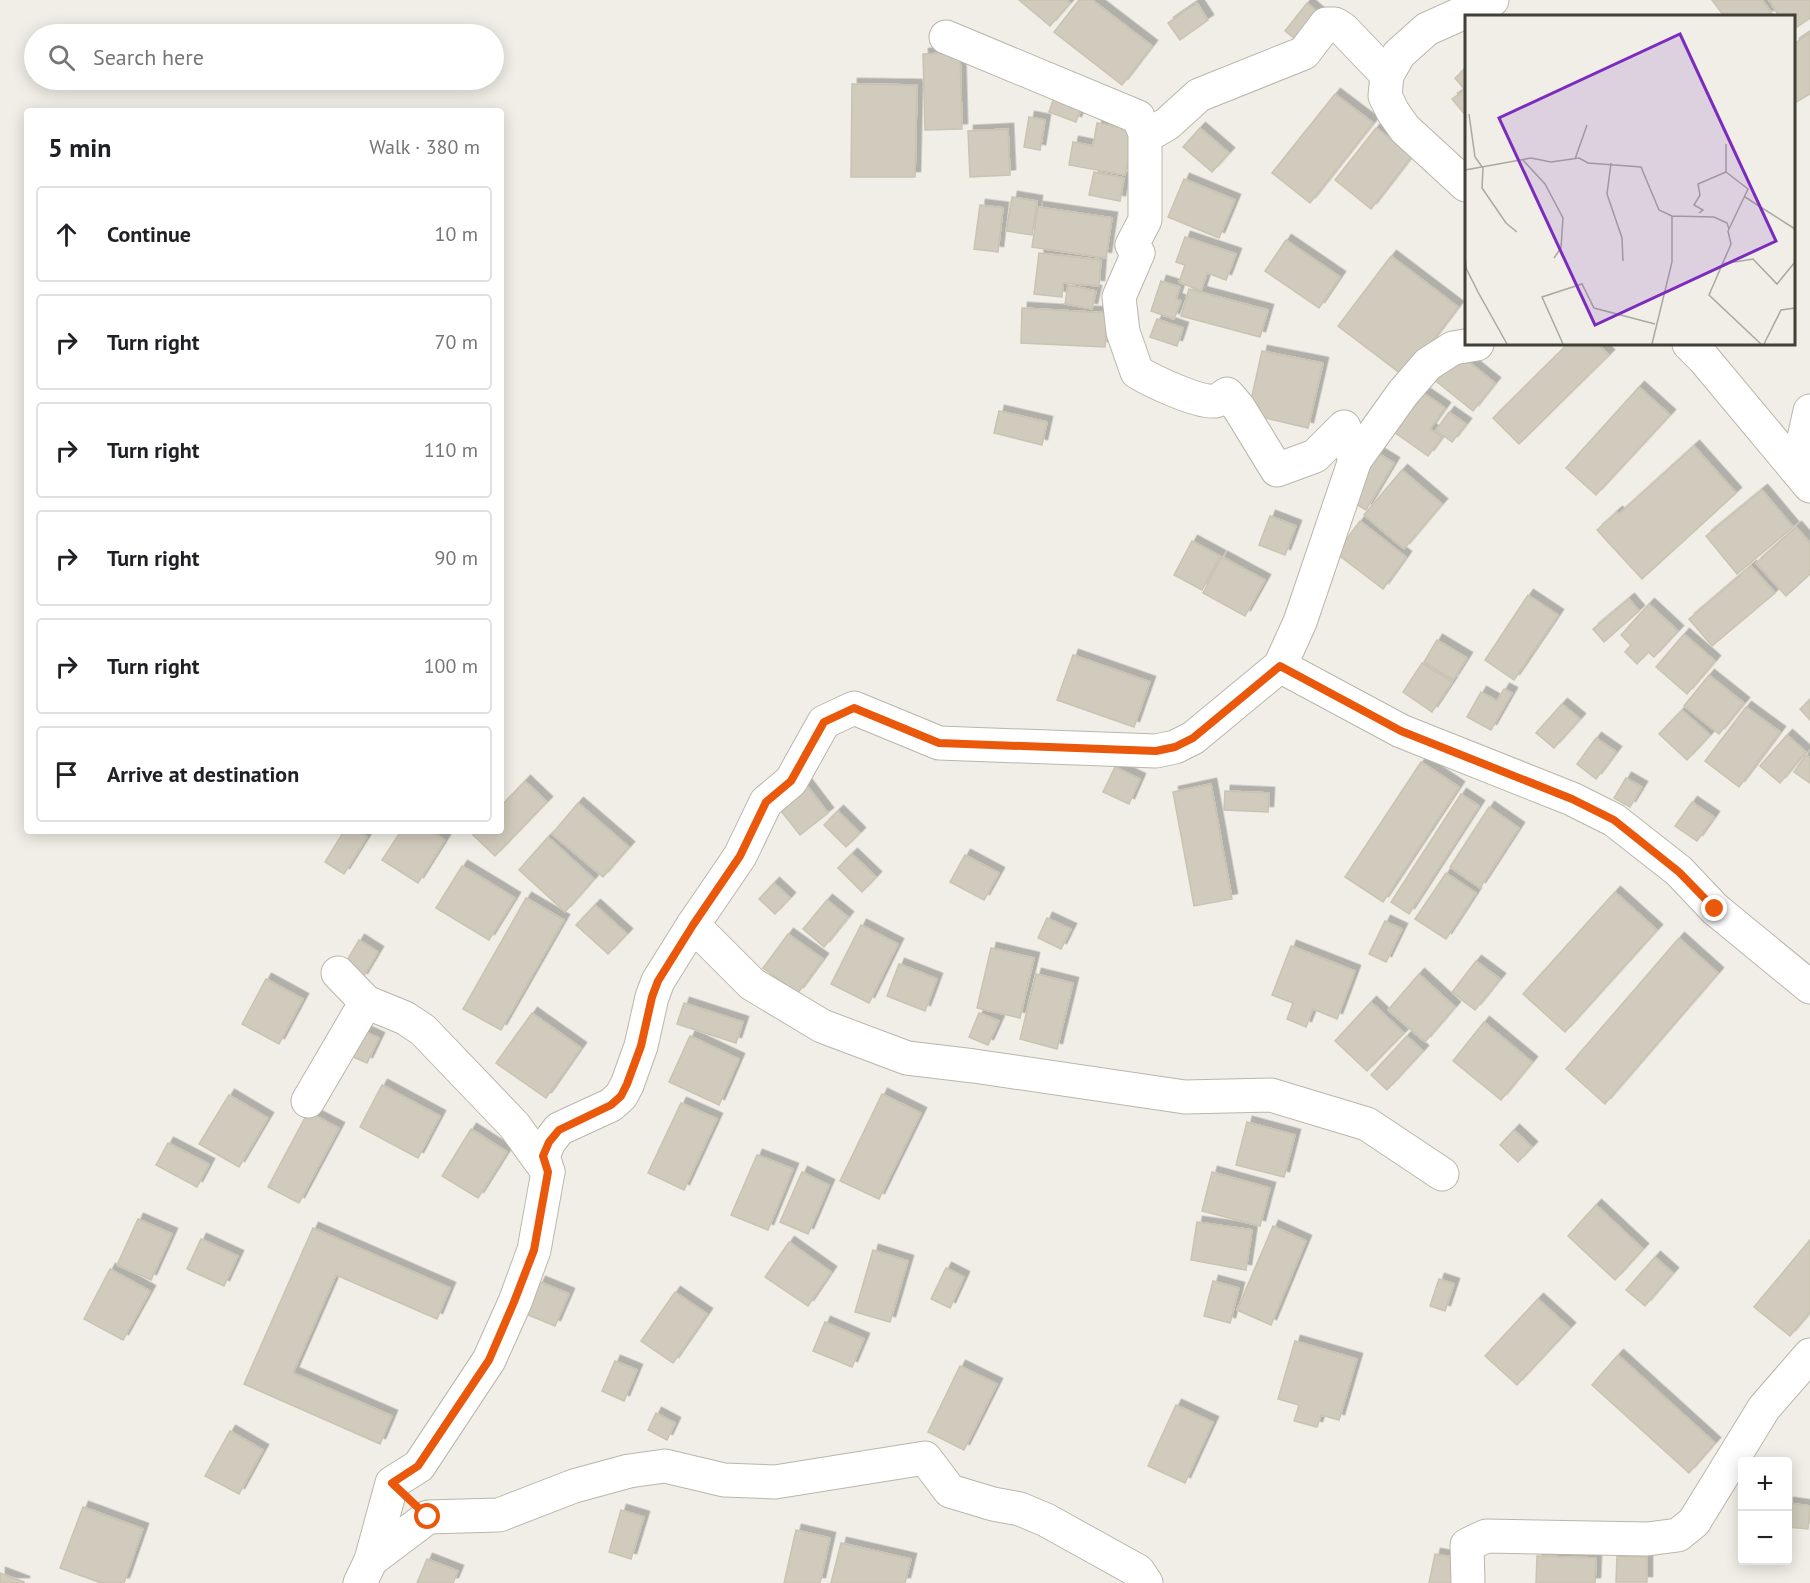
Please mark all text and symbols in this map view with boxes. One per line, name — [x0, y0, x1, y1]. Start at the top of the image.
inset map — [1465, 15, 1795, 345]
search box — [24, 24, 504, 90]
icon: search — [45, 41, 78, 74]
text: Search here — [93, 43, 204, 71]
text: 5 min — [48, 131, 111, 164]
text: Walk · 380 m — [369, 134, 480, 160]
icon: ahead — [50, 218, 83, 251]
text: Continue — [107, 220, 191, 248]
text: 10 m — [435, 221, 478, 247]
icon: right — [50, 326, 83, 359]
text: Turn right — [107, 328, 199, 356]
text: 70 m — [435, 329, 478, 355]
icon: right — [50, 434, 83, 467]
text: Turn right — [107, 436, 199, 464]
text: 110 m — [424, 437, 478, 463]
icon: right — [50, 542, 83, 575]
text: Turn right — [107, 544, 199, 572]
text: 90 m — [435, 545, 478, 571]
icon: right — [50, 650, 83, 683]
text: Turn right — [107, 652, 199, 680]
text: 100 m — [424, 653, 478, 679]
icon: arrive — [50, 758, 83, 791]
text: Arrive at destination — [107, 760, 299, 788]
route end — [1701, 895, 1727, 921]
map controls — [1738, 1457, 1792, 1565]
button: + — [1738, 1457, 1792, 1511]
route start — [414, 1503, 440, 1529]
button: − — [1738, 1511, 1792, 1565]

